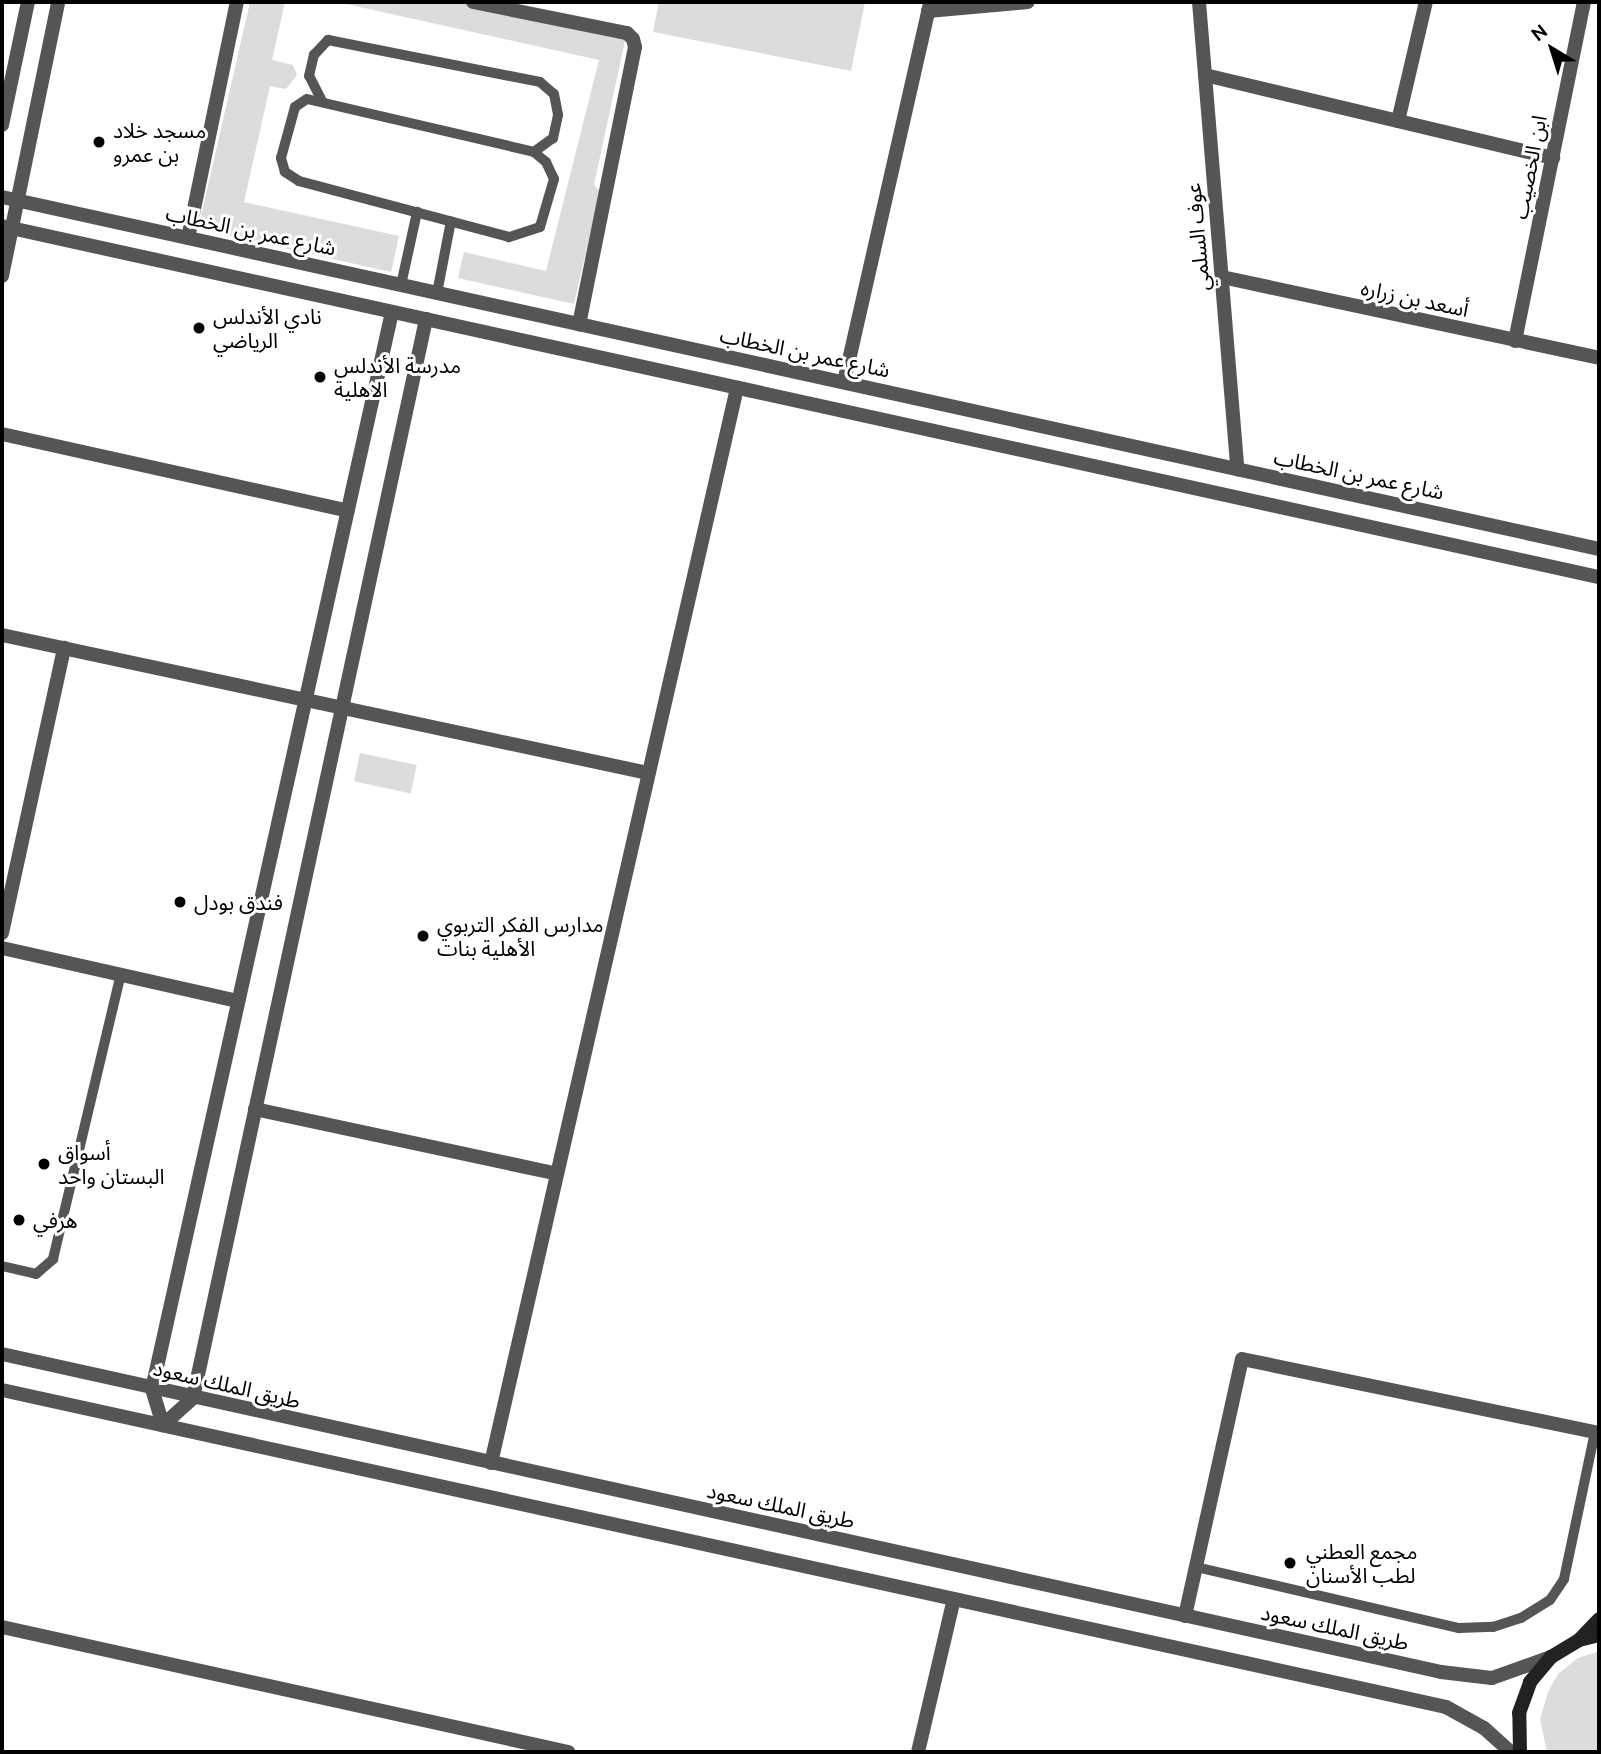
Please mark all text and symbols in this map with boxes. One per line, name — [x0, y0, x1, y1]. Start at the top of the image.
north arrow — [1517, 14, 1587, 84]
text: N — [1527, 19, 1551, 45]
street label: ابن الخصيب — [1507, 113, 1551, 221]
place label: مسجد خلاد بن عمرو — [113, 117, 206, 167]
marker: مسجد خلاد بن عمرو — [91, 134, 107, 150]
street label: عوف السلمي — [1180, 182, 1214, 292]
street label: شارع عمر بن الخطاب — [164, 200, 338, 260]
street label: أسعد بن زراره — [1359, 274, 1471, 322]
place label: نادي الأندلس الرياضي — [213, 303, 322, 353]
marker: نادي الأندلس الرياضي — [191, 320, 207, 336]
street label: شارع عمر بن الخطاب — [718, 322, 892, 382]
place label: مدرسة الأندلس الاهلية — [334, 352, 461, 402]
marker: مدرسة الأندلس الاهلية — [312, 369, 328, 385]
street label: شارع عمر بن الخطاب — [1272, 444, 1446, 504]
place label: فندق بودل — [194, 889, 283, 915]
marker: فندق بودل — [172, 894, 188, 910]
place label: مدارس الفكر التربوي الأهلية بنات — [437, 911, 604, 961]
marker: مدارس الفكر التربوي الأهلية بنات — [415, 928, 431, 944]
place label: أسواق البستان واحد — [58, 1139, 165, 1189]
marker: أسواق البستان واحد — [36, 1156, 52, 1172]
place label: هرفي — [33, 1207, 78, 1233]
marker: هرفي — [11, 1212, 27, 1228]
street label: طريق الملك سعود — [151, 1355, 303, 1413]
street label: طريق الملك سعود — [705, 1477, 857, 1533]
place label: مجمع العطني لطب الأسنان — [1306, 1538, 1417, 1588]
marker: مجمع العطني لطب الأسنان — [1280, 1553, 1300, 1573]
street label: طريق الملك سعود — [1259, 1599, 1411, 1655]

